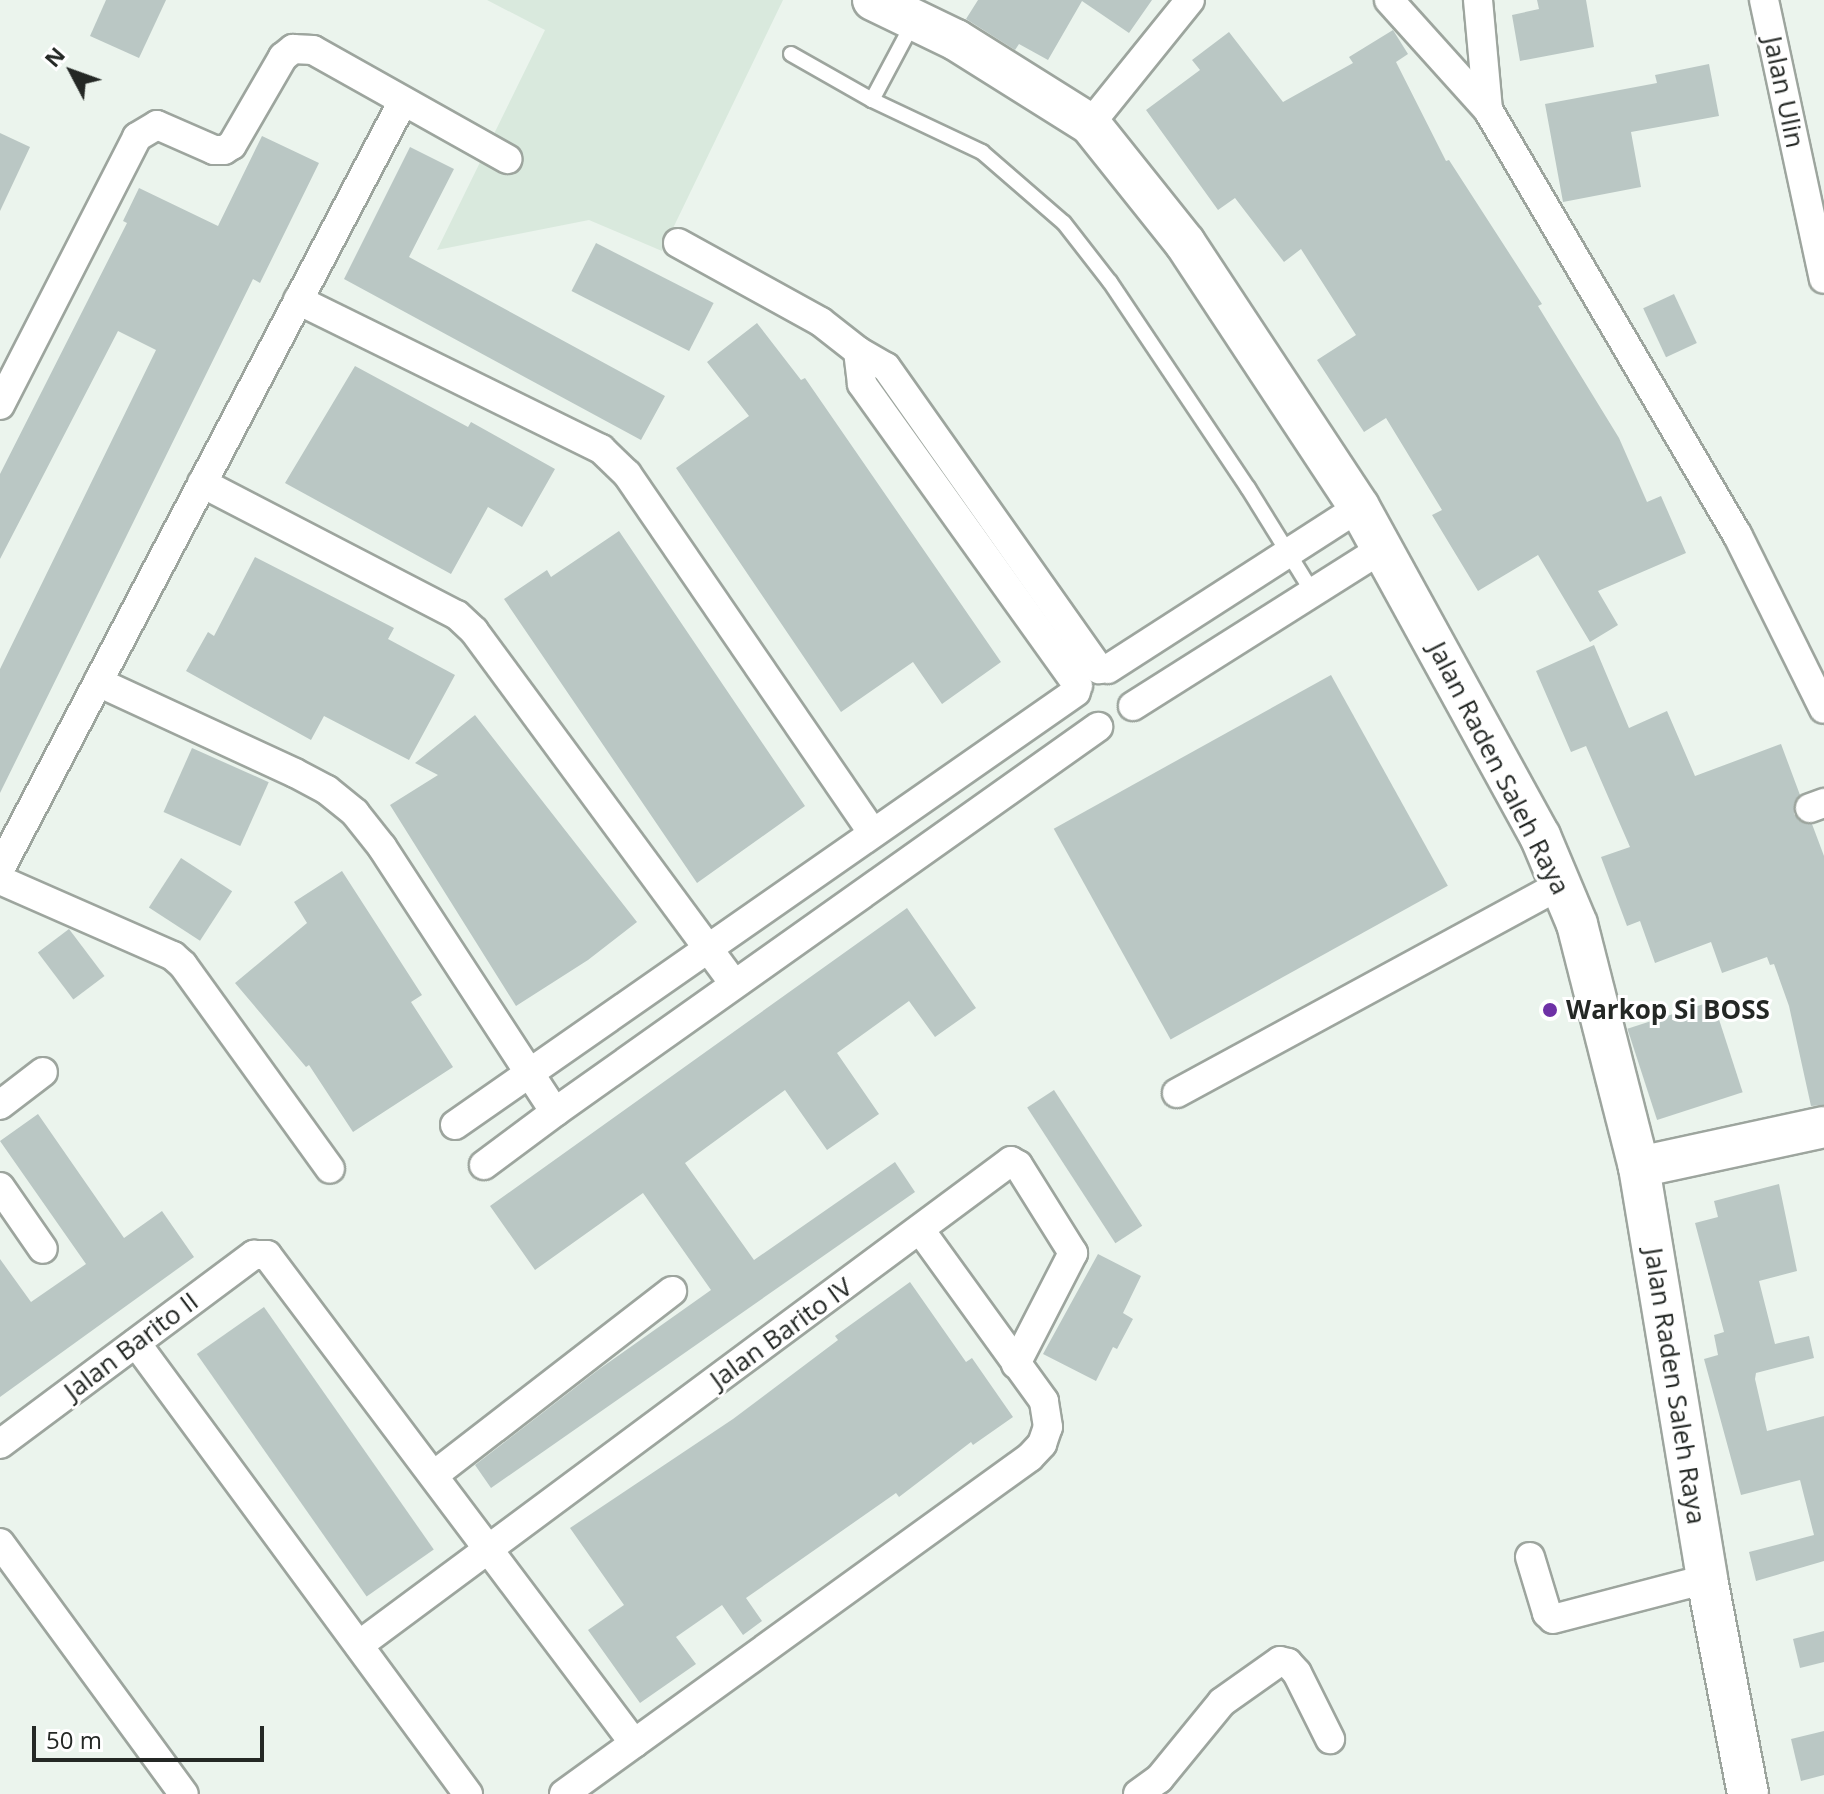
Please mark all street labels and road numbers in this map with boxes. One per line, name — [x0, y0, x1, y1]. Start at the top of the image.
street label: Jalan Ulin — [1757, 33, 1811, 151]
street label: Jalan Raden Saleh Raya — [1422, 636, 1576, 900]
street label: Jalan Raden Saleh Raya — [1638, 1246, 1712, 1526]
street label: Jalan Barito IV — [704, 1271, 858, 1395]
street label: Jalan Barito II — [58, 1285, 204, 1407]

